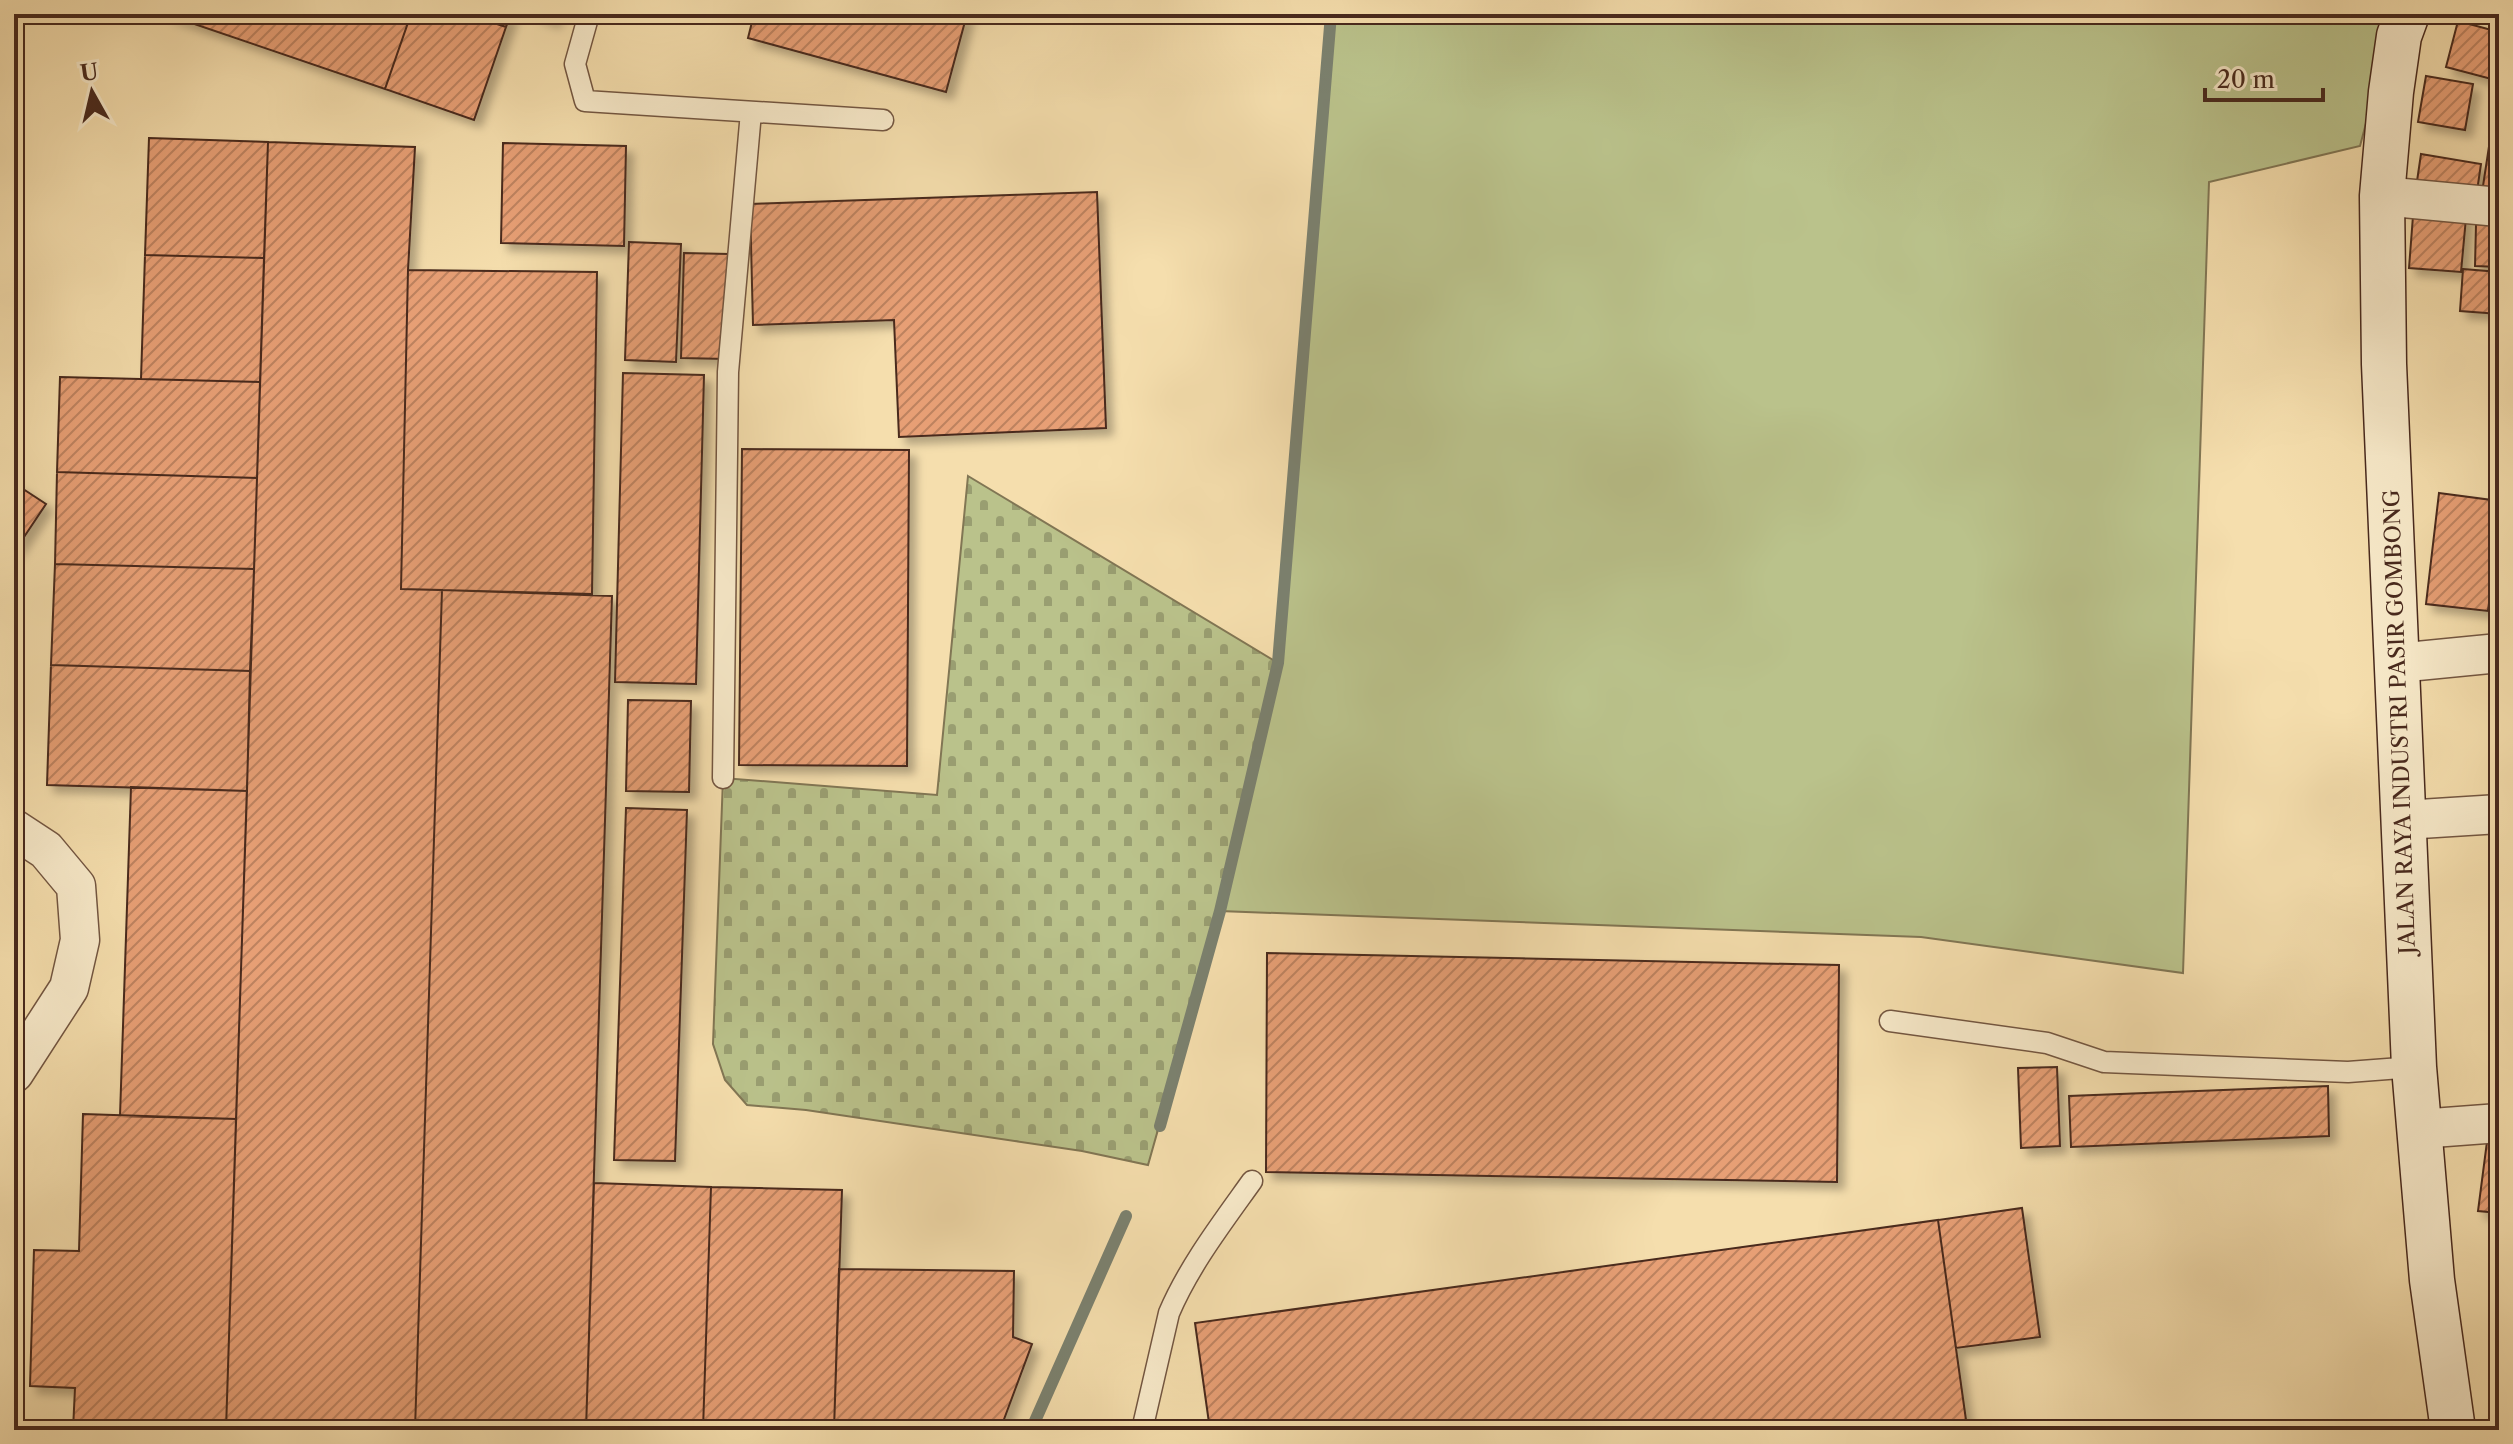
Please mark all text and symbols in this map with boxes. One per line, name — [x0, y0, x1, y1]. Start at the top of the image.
north arrow — [52, 52, 132, 132]
scale bar — [2205, 52, 2323, 102]
text: U — [79, 58, 100, 87]
text: 20 m — [2217, 65, 2275, 94]
street label: JALAN RAYA INDUSTRI PASIR GOMBONG — [2378, 489, 2421, 958]

